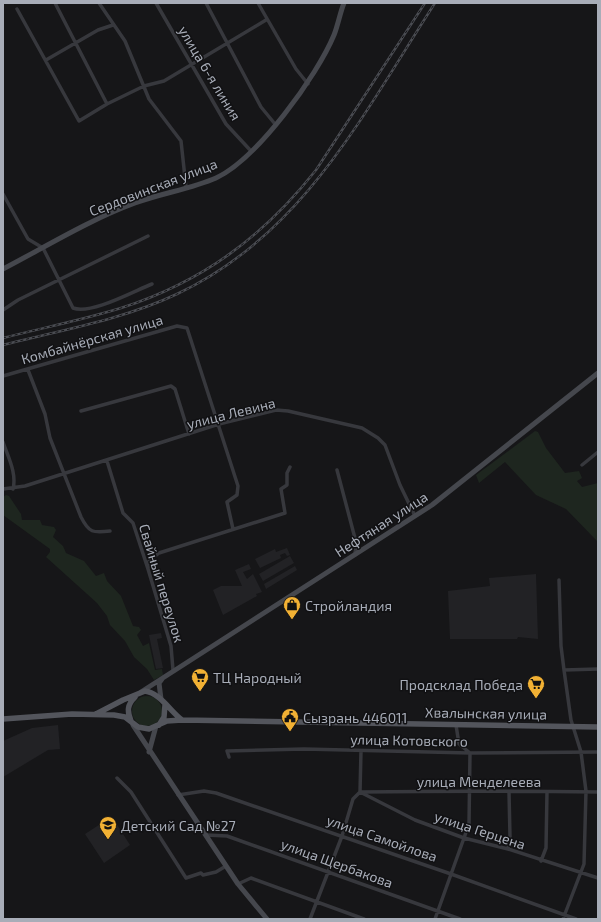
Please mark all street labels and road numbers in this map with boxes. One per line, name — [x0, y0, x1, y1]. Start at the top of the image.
street label: улица 6-я линия — [175, 23, 245, 123]
street label: Сердовинская улица — [87, 155, 219, 219]
street label: Комбайнёрская улица — [19, 311, 165, 367]
street label: улица Левина — [185, 394, 277, 432]
street label: Нефтяная улица — [331, 488, 431, 560]
street label: Свайный переулок — [136, 522, 188, 645]
street label: Хвалынская улица — [425, 703, 547, 723]
street label: улица Котовского — [350, 730, 468, 750]
street label: улица Менделеева — [417, 773, 541, 790]
street label: улица Герцена — [432, 807, 528, 853]
street label: улица Самойлова — [324, 811, 440, 865]
street label: улица Щербакова — [279, 835, 395, 891]

